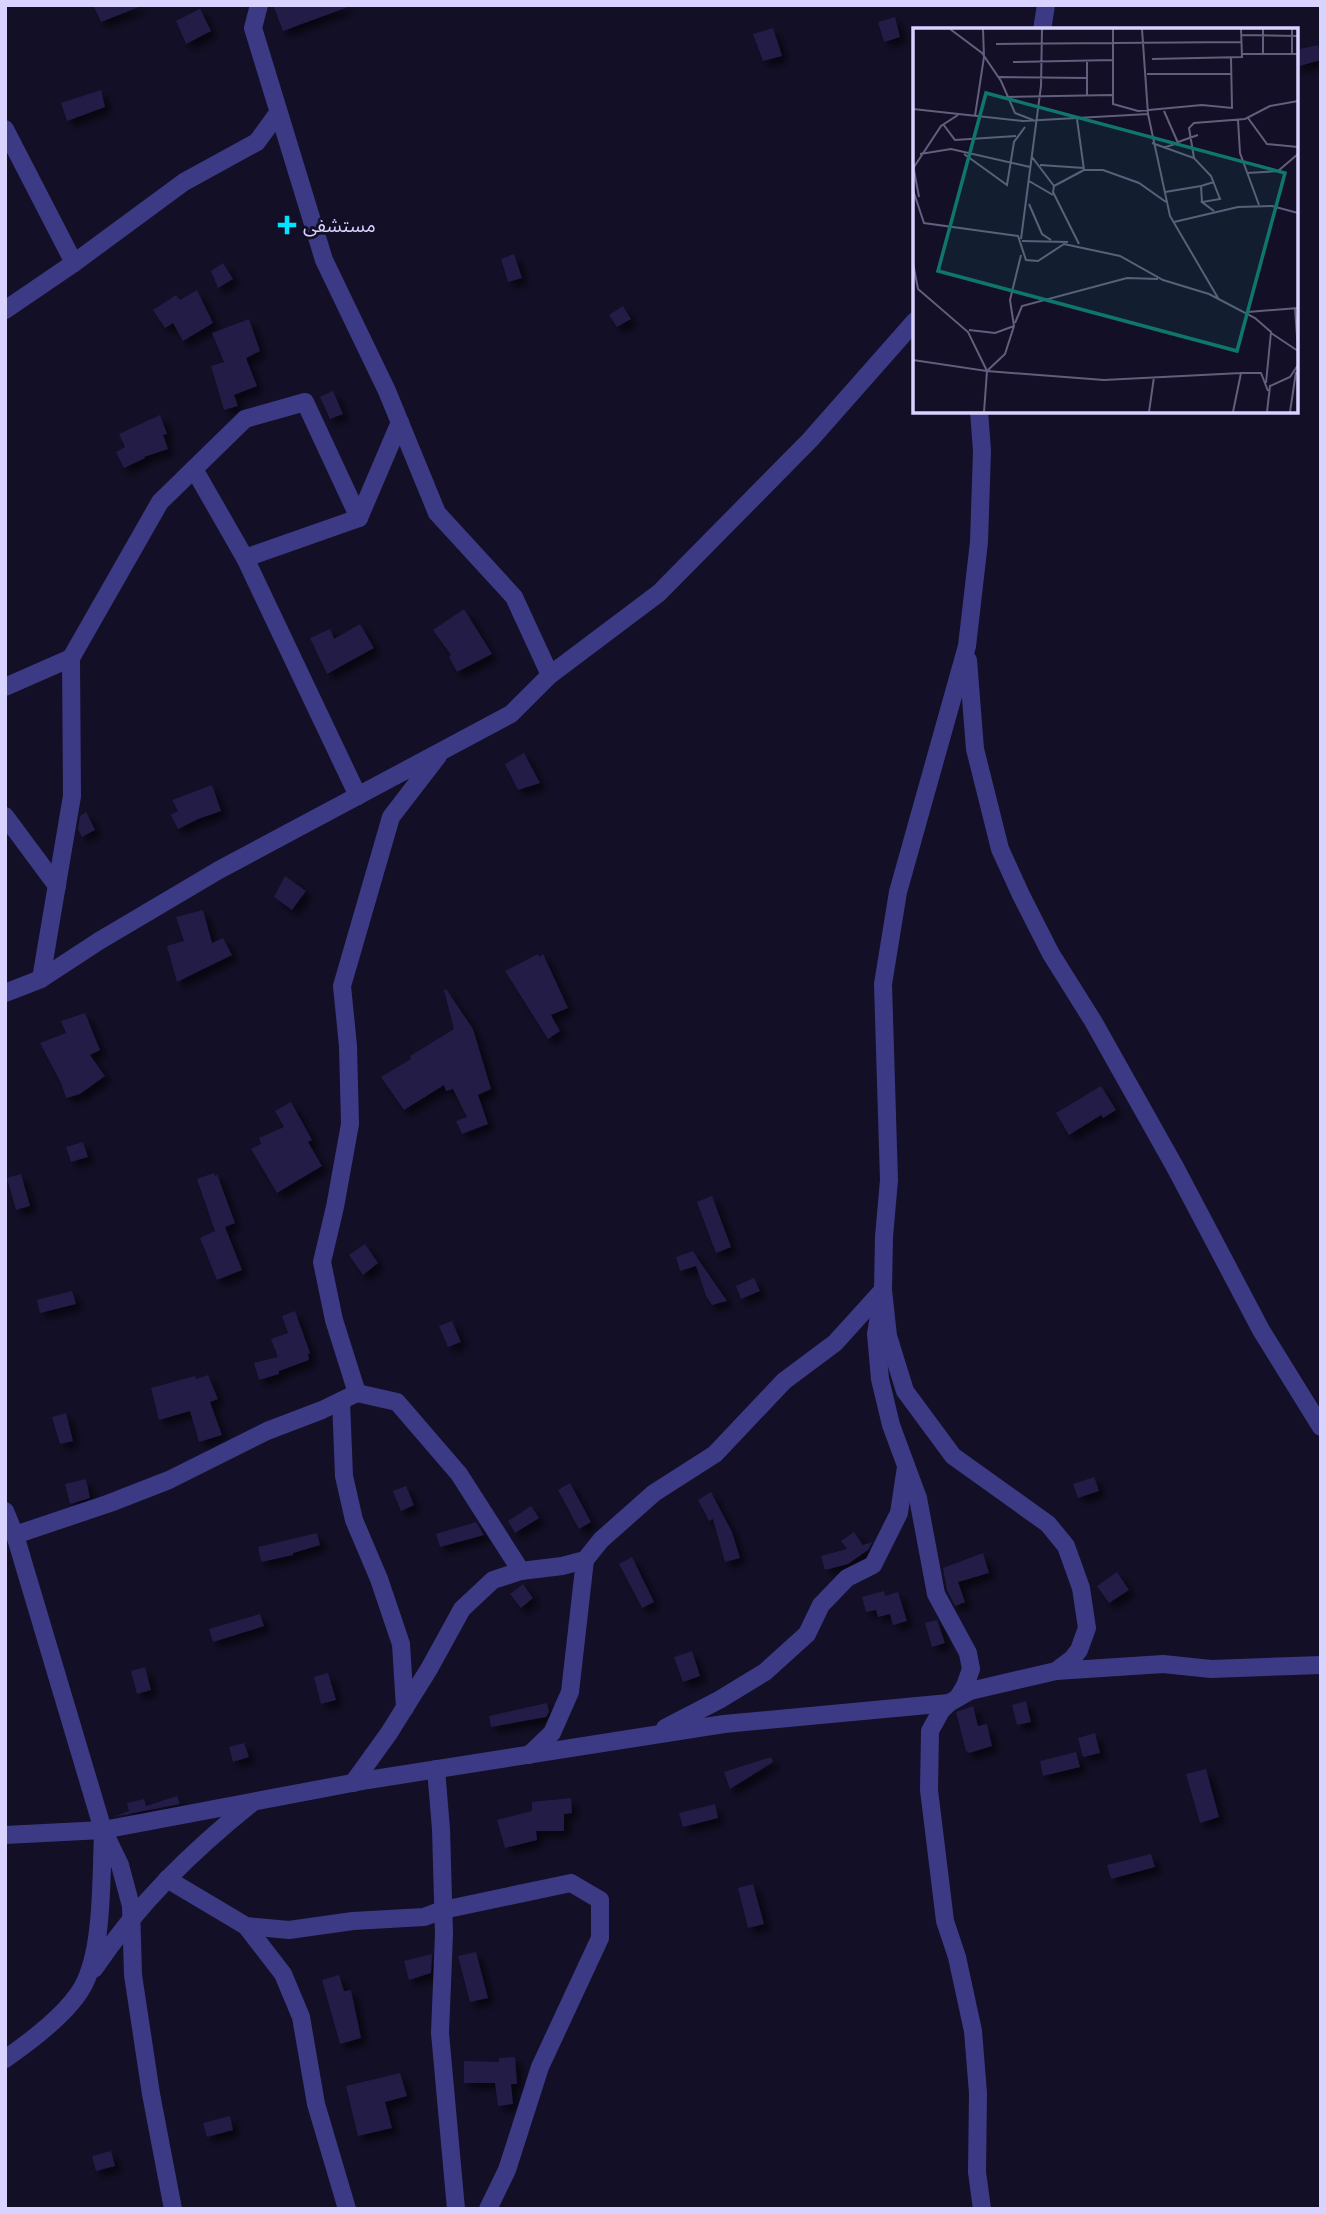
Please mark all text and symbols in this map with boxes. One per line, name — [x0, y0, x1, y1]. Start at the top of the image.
inset map — [913, 28, 1298, 413]
place label: مستشفى — [303, 213, 376, 239]
marker: مستشفى — [277, 215, 297, 235]

